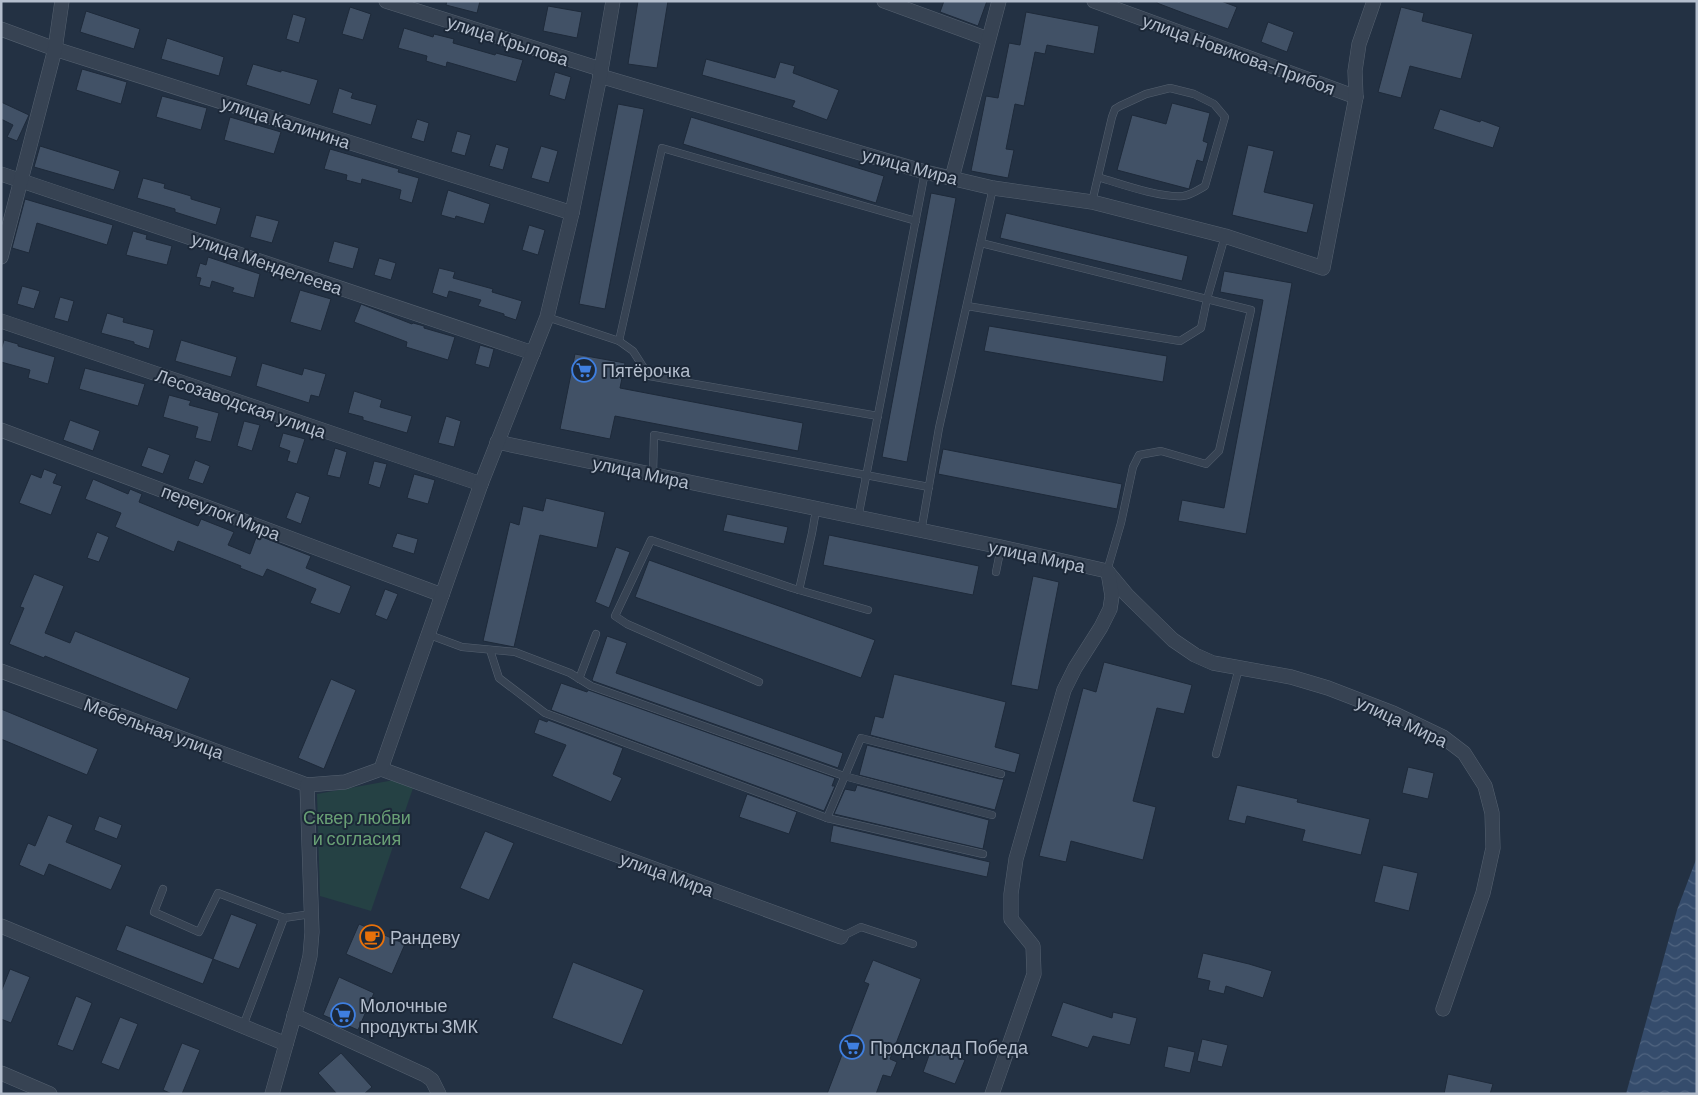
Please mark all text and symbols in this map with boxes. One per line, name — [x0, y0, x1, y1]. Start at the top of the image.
street label: улица Новикова-Прибоя — [1140, 9, 1338, 99]
street label: улица Крылова — [444, 10, 573, 70]
street label: улица Калинина — [219, 91, 354, 153]
street label: улица Мира — [860, 143, 961, 190]
street label: улица Менделеева — [189, 227, 346, 299]
supermarket icon: Пятёрочка — [571, 357, 597, 383]
place label: Пятёрочка — [602, 359, 691, 381]
street label: Лесозаводская улица — [153, 364, 330, 443]
street label: улица Мира — [591, 451, 692, 493]
street label: переулок Мира — [158, 479, 284, 545]
street label: улица Мира — [987, 535, 1088, 577]
street label: улица Мира — [1353, 690, 1452, 752]
street label: Мебельная улица — [81, 692, 228, 764]
park label: Сквер любви и согласия — [303, 806, 411, 849]
street label: улица Мира — [617, 847, 718, 901]
cafe icon: Рандеву — [359, 924, 385, 950]
place label: Рандеву — [390, 926, 460, 948]
place label: Молочные продукты ЗМК — [360, 994, 479, 1037]
supermarket icon: Молочные продукты ЗМК — [330, 1002, 356, 1028]
supermarket icon: Продсклад Победа — [839, 1034, 865, 1060]
place label: Продсклад Победа — [870, 1036, 1029, 1058]

